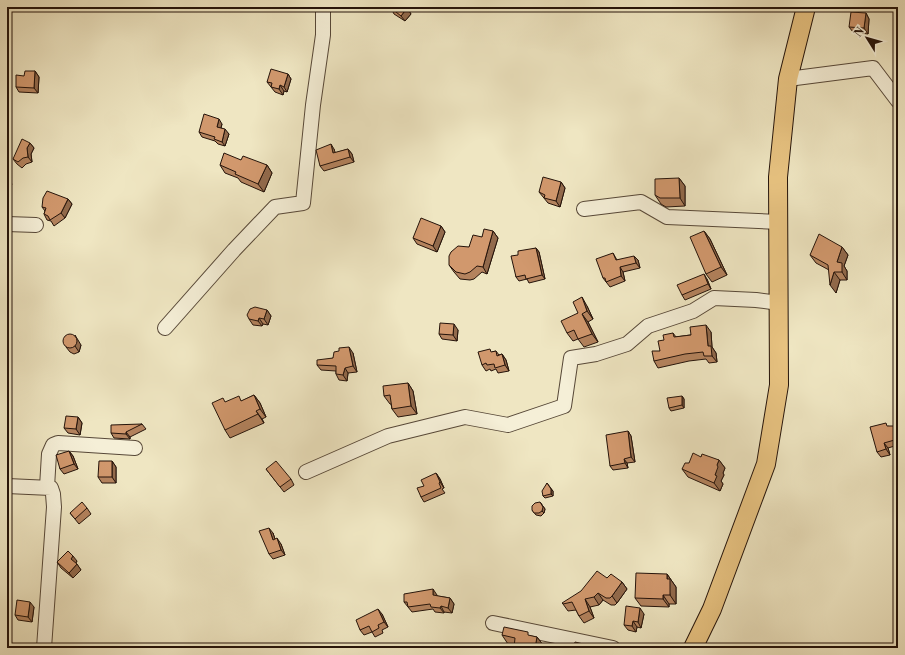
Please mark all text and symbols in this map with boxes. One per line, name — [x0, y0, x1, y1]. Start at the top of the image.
north arrow — [847, 18, 887, 58]
text: N — [852, 25, 868, 40]

